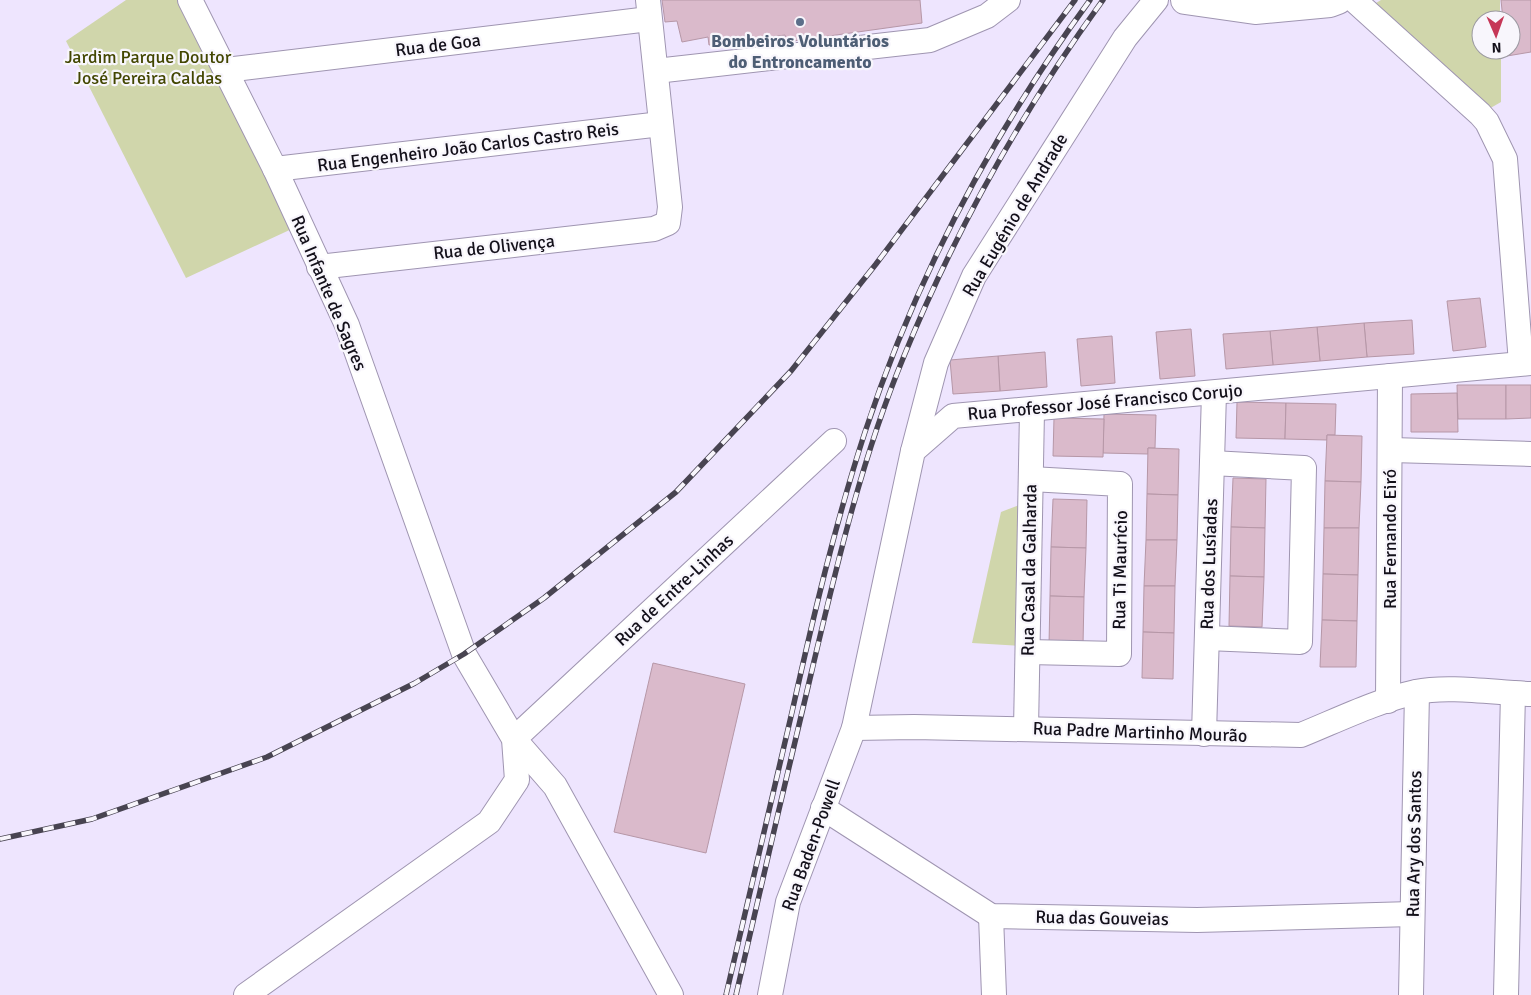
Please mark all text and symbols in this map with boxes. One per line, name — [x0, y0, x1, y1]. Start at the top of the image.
north arrow — [1471, 10, 1521, 60]
marker: Bombeiros Voluntários do Entroncamento — [794, 16, 806, 28]
street label: Rua de Goa — [394, 29, 482, 61]
place label: Bombeiros Voluntários do Entroncamento — [711, 30, 889, 73]
text: N — [1491, 39, 1502, 56]
park label: Jardim Parque Doutor José Pereira Caldas — [65, 46, 232, 89]
street label: Rua Engenheiro João Carlos Castro Reis — [316, 118, 620, 176]
street label: Rua Eugénio de Andrade — [957, 129, 1073, 301]
street label: Rua Infante de Sagres — [286, 212, 372, 374]
street label: Rua de Olivença — [432, 230, 556, 264]
street label: Rua Professor José Francisco Corujo — [967, 379, 1243, 425]
street label: Rua Fernando Eiró — [1379, 469, 1401, 609]
street label: Rua Casal da Galharda — [1016, 484, 1042, 656]
street label: Rua dos Lusíadas — [1196, 498, 1222, 630]
street label: Rua Ti Maurício — [1108, 510, 1132, 630]
street label: Rua de Entre-Linhas — [610, 529, 738, 651]
street label: Rua Padre Martinho Mourão — [1032, 717, 1248, 747]
street label: Rua Ary dos Santos — [1402, 770, 1426, 918]
street label: Rua Baden-Powell — [777, 776, 845, 914]
street label: Rua das Gouveias — [1035, 906, 1169, 930]

